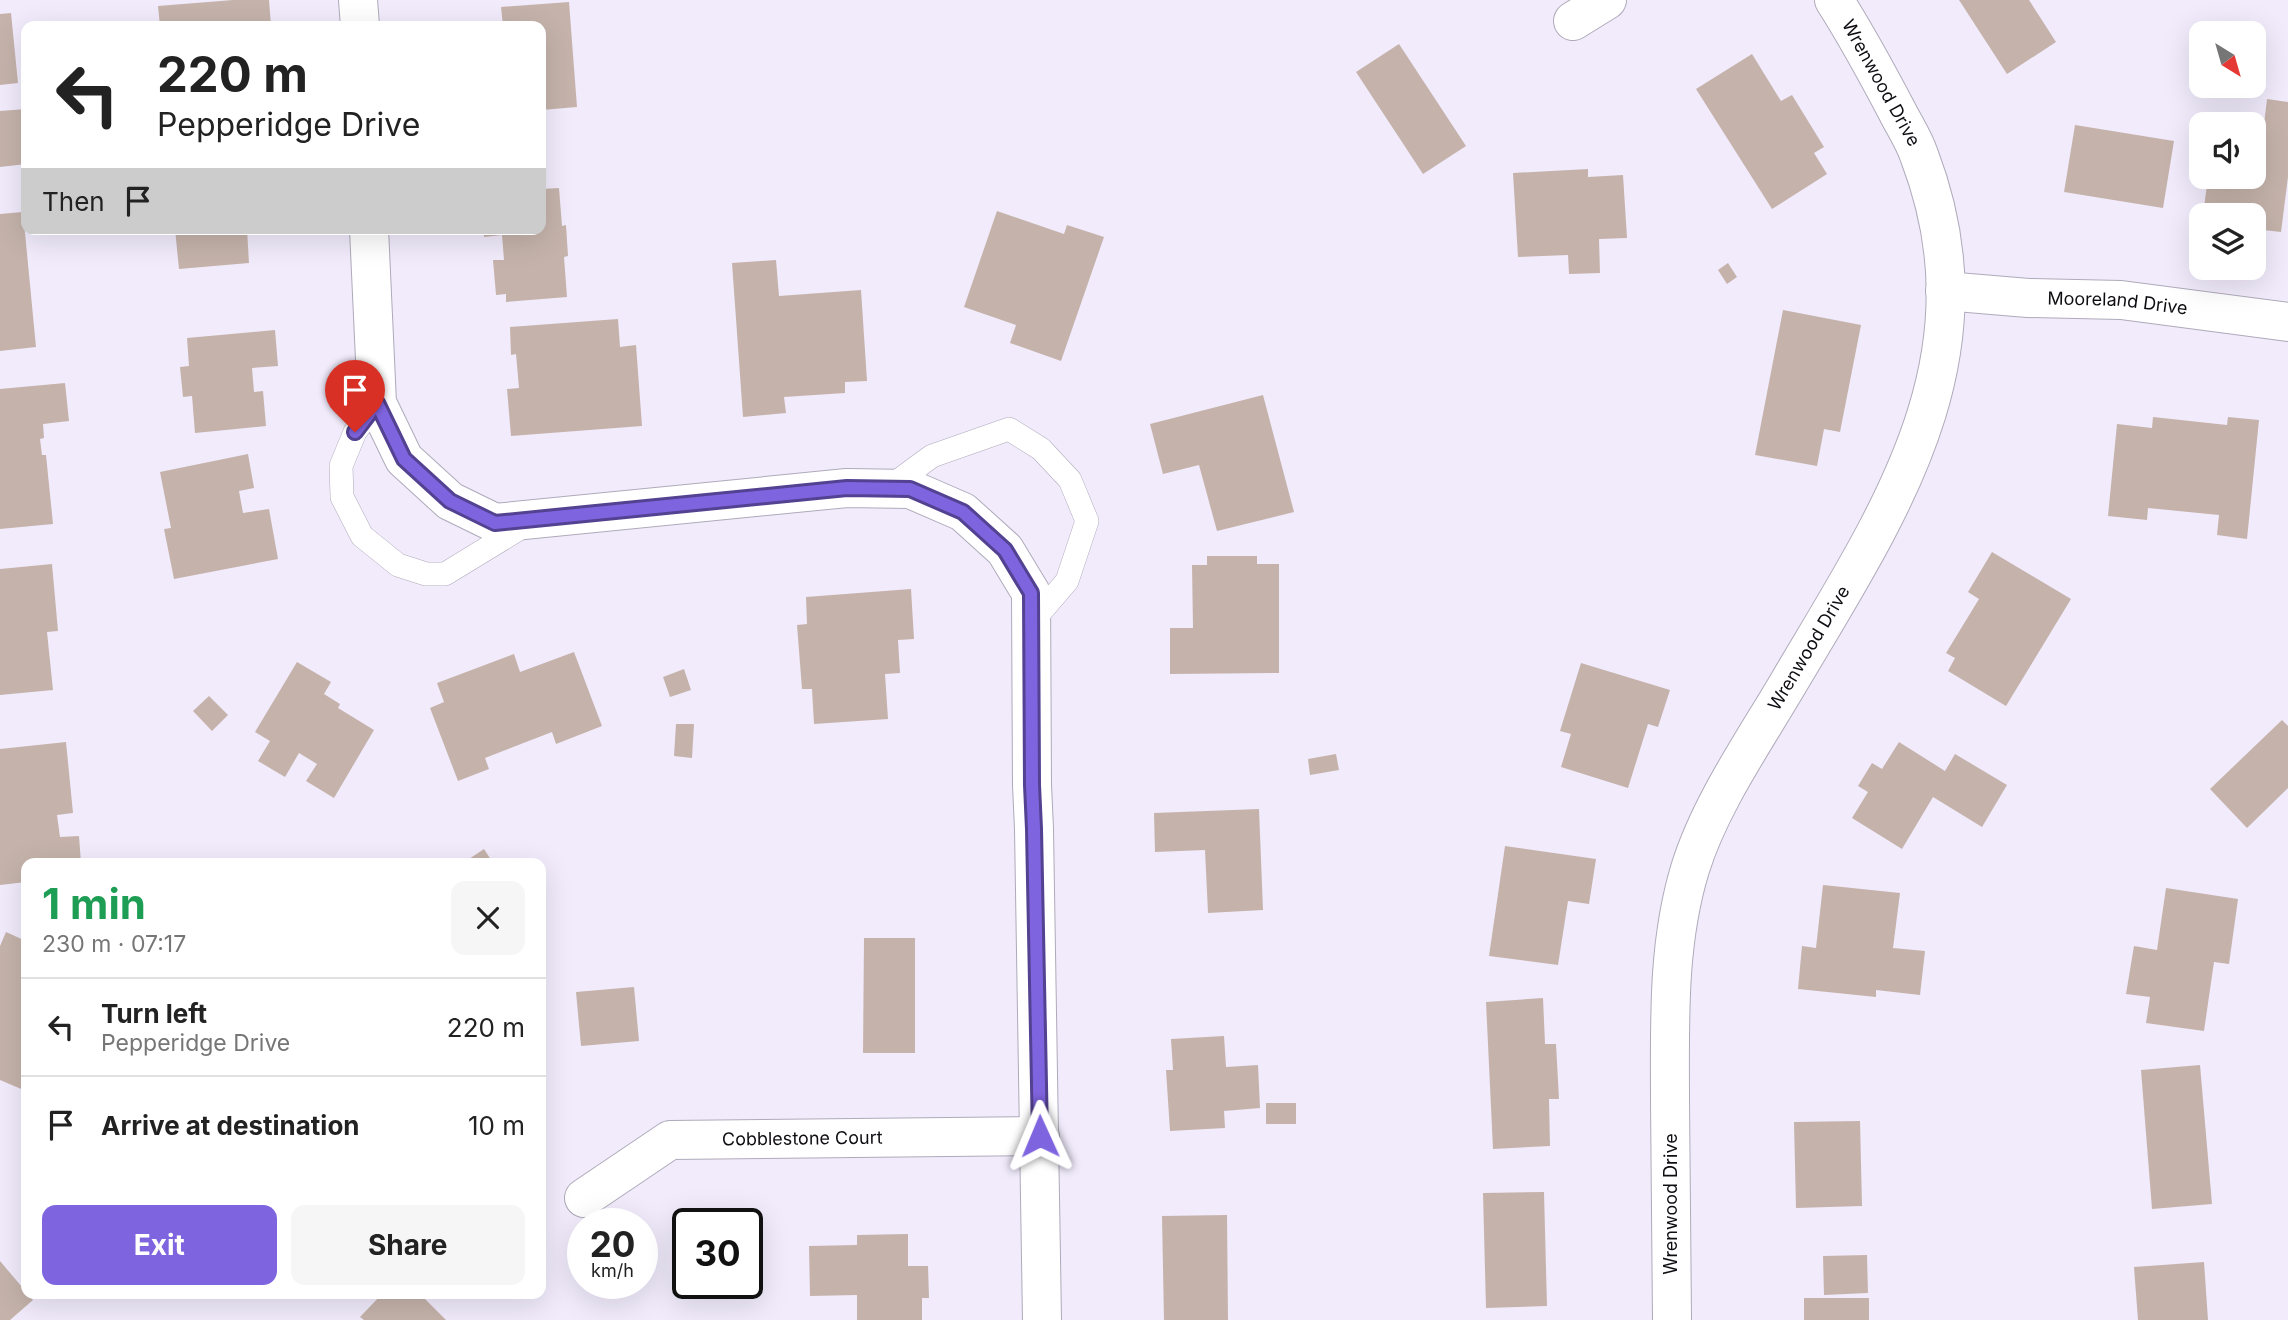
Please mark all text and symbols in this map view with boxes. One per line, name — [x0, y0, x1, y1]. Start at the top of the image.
street label: Wrenwood Drive — [1838, 16, 1925, 150]
north arrow — [2189, 21, 2266, 98]
map controls — [2189, 21, 2266, 280]
text: 220 m — [157, 45, 308, 104]
icon: left — [42, 49, 133, 140]
text: Pepperidge Drive — [157, 105, 420, 144]
button: sound — [2189, 112, 2266, 189]
icon: arrive — [119, 182, 157, 220]
text: Then — [42, 186, 105, 217]
button: layers — [2189, 203, 2266, 280]
street label: Mooreland Drive — [2047, 287, 2189, 319]
pin — [325, 360, 385, 432]
icon: arrive — [336, 371, 374, 409]
street label: Wrenwood Drive — [1763, 582, 1854, 714]
text: 1 min — [42, 878, 146, 929]
button: close — [451, 881, 525, 955]
text: 230 m · 07:17 — [42, 930, 186, 958]
text: Turn left — [101, 998, 207, 1029]
icon: left — [42, 1008, 80, 1046]
text: 220 m — [447, 1012, 525, 1043]
text: Pepperidge Drive — [101, 1029, 290, 1057]
position arrow — [1003, 1099, 1077, 1173]
icon: arrive — [42, 1106, 80, 1144]
text: Arrive at destination — [101, 1110, 360, 1141]
text: 10 m — [468, 1110, 525, 1141]
street label: Cobblestone Court — [722, 1127, 883, 1149]
street label: Wrenwood Drive — [1660, 1133, 1681, 1275]
button: Exit — [42, 1205, 277, 1285]
button: Share — [291, 1205, 525, 1285]
speed limit sign: 30 — [672, 1208, 763, 1299]
text: 20 — [590, 1223, 635, 1265]
text: km/h — [591, 1260, 634, 1281]

